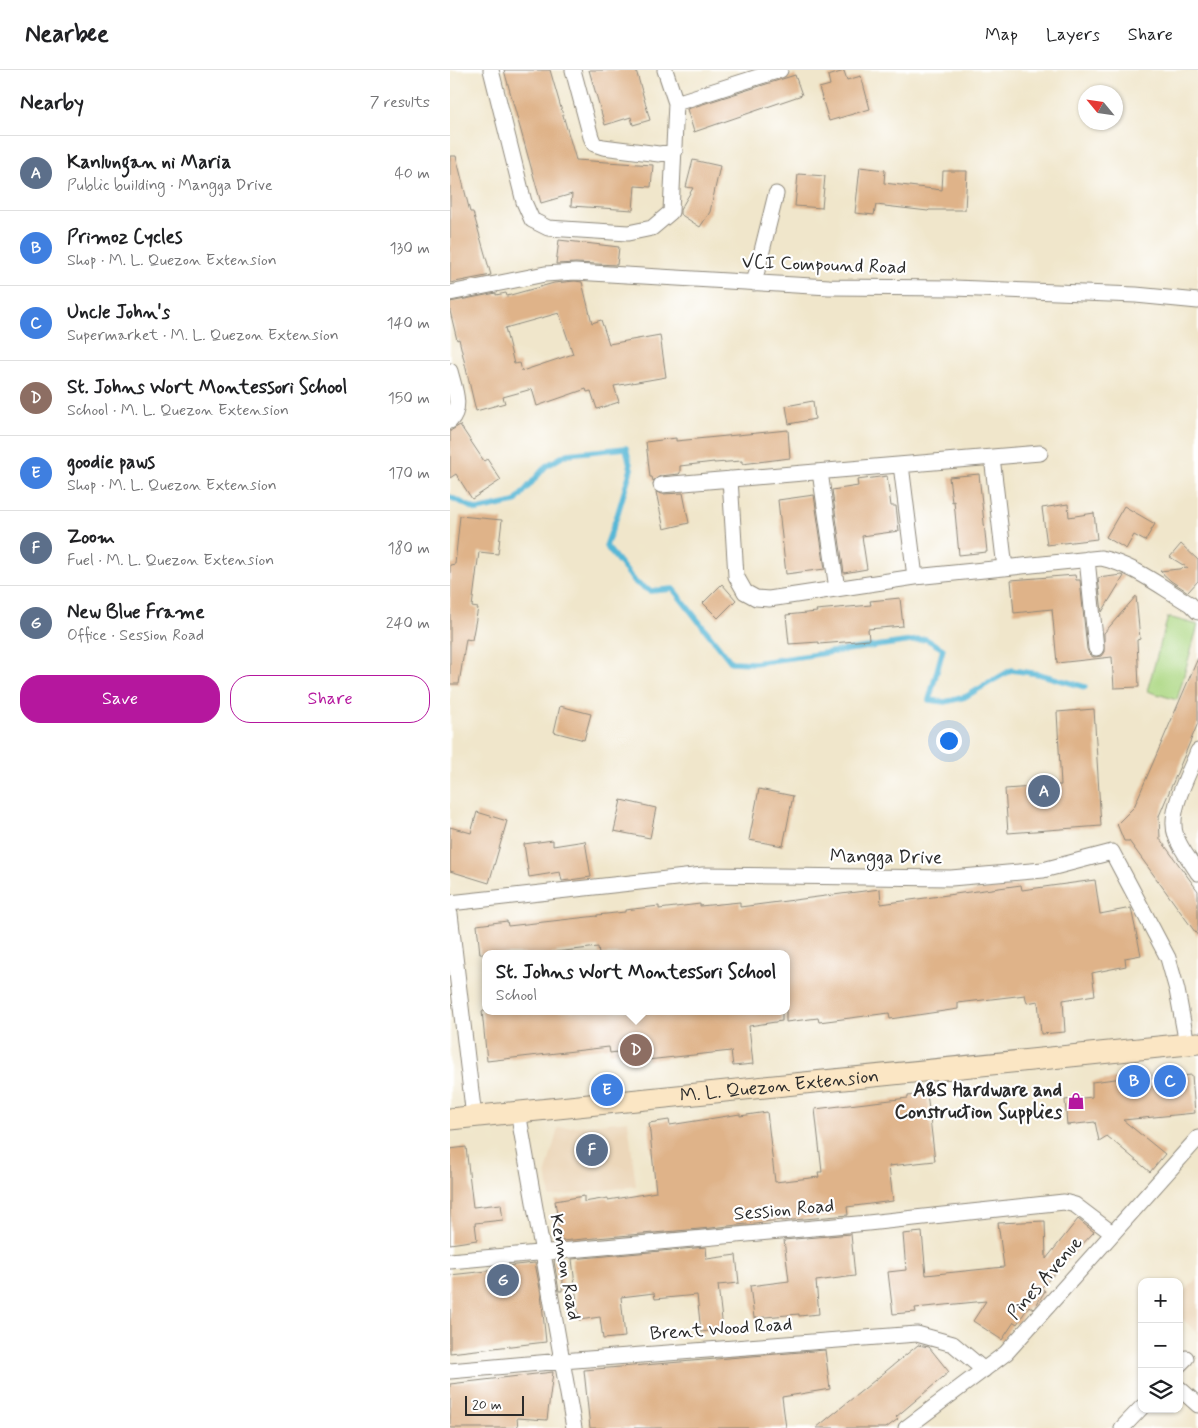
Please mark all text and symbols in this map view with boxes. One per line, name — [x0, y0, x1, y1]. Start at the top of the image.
text: Nearbee — [25, 19, 109, 50]
text: Map — [985, 23, 1018, 47]
text: Layers — [1046, 23, 1100, 47]
text: Share — [1128, 23, 1173, 47]
north arrow — [1078, 85, 1123, 130]
text: Nearby — [20, 89, 84, 117]
text: 7 results — [370, 92, 430, 113]
text: Kanlungan ni Maria — [67, 150, 231, 175]
text: A — [31, 163, 41, 184]
text: 40 m — [394, 163, 430, 184]
text: Public building · Mangga Drive — [67, 175, 273, 196]
text: Primoz Cycles — [67, 225, 182, 250]
text: B — [31, 238, 41, 259]
text: 130 m — [389, 238, 430, 259]
text: Shop · M. L. Quezon Extension — [67, 250, 277, 271]
street label: VCI Compound Road — [741, 250, 907, 280]
text: Uncle John's — [67, 300, 170, 325]
text: C — [30, 313, 42, 334]
text: 140 m — [386, 313, 430, 334]
text: Supermarket · M. L. Quezon Extension — [67, 325, 339, 346]
text: St. Johns Wort Montessori School — [67, 375, 347, 400]
text: D — [30, 388, 42, 409]
text: 150 m — [388, 388, 430, 409]
text: School · M. L. Quezon Extension — [67, 400, 289, 421]
text: goodie paws — [67, 450, 155, 475]
text: E — [31, 463, 41, 484]
text: 170 m — [388, 463, 430, 484]
text: Shop · M. L. Quezon Extension — [67, 475, 277, 496]
text: Zoom — [67, 525, 115, 550]
text: F — [32, 538, 40, 559]
text: 180 m — [387, 538, 430, 559]
text: Fuel · M. L. Quezon Extension — [67, 550, 274, 571]
text: New Blue Frame — [67, 600, 205, 625]
text: G — [31, 613, 41, 634]
text: 240 m — [386, 613, 430, 634]
text: Office · Session Road — [67, 625, 204, 646]
button: Save — [20, 675, 220, 723]
button: Share — [230, 675, 430, 723]
your location — [936, 728, 962, 754]
pin: A — [1028, 772, 1060, 810]
street label: Mangga Drive — [830, 844, 942, 872]
popup — [482, 950, 790, 1015]
text: St. Johns Wort Montessori School — [496, 960, 776, 985]
text: School — [496, 985, 537, 1006]
pin: D — [620, 1031, 652, 1069]
pin: B — [1118, 1062, 1150, 1100]
pin: C — [1154, 1062, 1186, 1100]
street label: M. L. Quezon Extension — [679, 1063, 880, 1108]
pin: E — [591, 1071, 623, 1109]
place label: A&S Hardware and Construction Supplies — [895, 1078, 1063, 1125]
shop icon: A&S Hardware and Construction Supplies — [1066, 1091, 1086, 1111]
pin: F — [576, 1131, 608, 1169]
street label: Session Road — [733, 1193, 835, 1227]
street label: Kennon Road — [543, 1212, 587, 1322]
street label: Pines Avenue — [1002, 1231, 1088, 1325]
pin: G — [487, 1261, 519, 1299]
map controls — [1138, 1278, 1183, 1413]
button: + — [1138, 1278, 1183, 1323]
street label: Brent Wood Road — [649, 1312, 793, 1346]
button: − — [1138, 1323, 1183, 1368]
button: layers — [1138, 1368, 1183, 1413]
scale bar — [465, 1393, 524, 1416]
text: 20 m — [472, 1396, 502, 1414]

